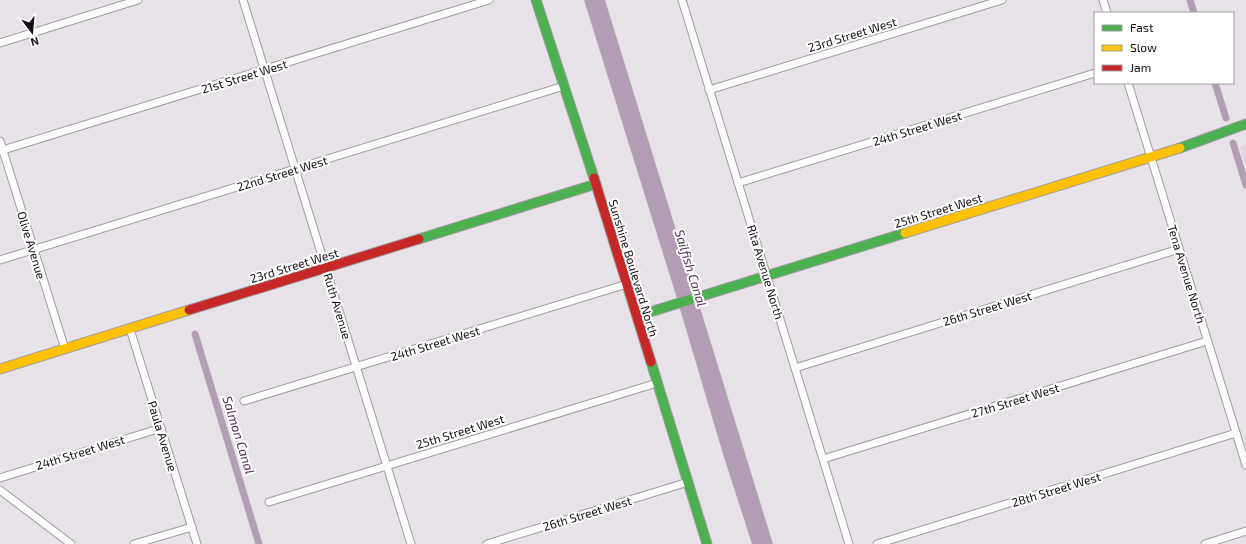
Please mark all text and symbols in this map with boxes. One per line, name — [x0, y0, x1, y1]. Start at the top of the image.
north arrow — [12, 12, 52, 52]
legend — [1094, 12, 1234, 84]
street label: 23rd Street West — [806, 14, 898, 54]
text: Fast — [1130, 20, 1154, 34]
text: N — [29, 35, 41, 49]
text: Slow — [1130, 40, 1157, 54]
street label: 21st Street West — [199, 56, 289, 96]
text: Jam — [1130, 60, 1151, 74]
street label: 24th Street West — [871, 108, 964, 148]
street label: 22nd Street West — [235, 152, 329, 193]
street label: 25th Street West — [892, 190, 984, 230]
street label: Sunshine Boulevard North — [606, 198, 662, 338]
street label: Olive Avenue — [15, 210, 49, 280]
street label: Rita Avenue North — [745, 223, 787, 321]
street label: Tena Avenue North — [1165, 223, 1209, 325]
water label: Sailfish Canal — [672, 227, 710, 309]
street label: 23rd Street West — [248, 245, 340, 285]
street label: Ruth Avenue — [321, 271, 355, 341]
street label: 26th Street West — [941, 288, 1033, 328]
street label: 24th Street West — [389, 323, 482, 363]
street label: 27th Street West — [969, 380, 1061, 420]
water label: Salmon Canal — [219, 394, 259, 476]
street label: Paula Avenue — [146, 399, 180, 473]
street label: 25th Street West — [414, 411, 506, 451]
street label: 24th Street West — [34, 432, 127, 472]
street label: 28th Street West — [1010, 469, 1103, 509]
street label: 26th Street West — [541, 493, 633, 533]

